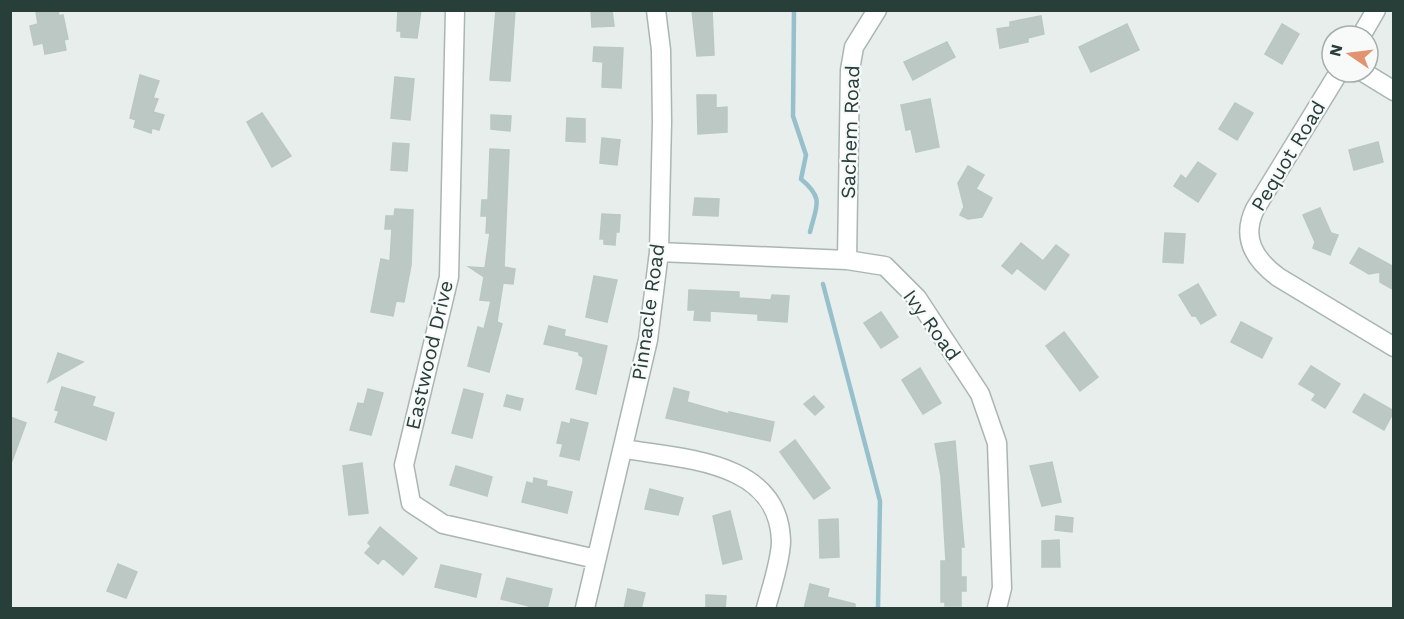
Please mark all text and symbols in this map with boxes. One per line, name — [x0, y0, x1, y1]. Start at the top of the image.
north arrow — [1320, 24, 1380, 84]
text: N — [1325, 42, 1347, 59]
street label: Sachem Road — [836, 65, 864, 199]
street label: Pequot Road — [1246, 97, 1330, 215]
street label: Pinnacle Road — [627, 242, 669, 382]
street label: Eastwood Drive — [400, 278, 458, 432]
street label: Ivy Road — [898, 285, 966, 365]

